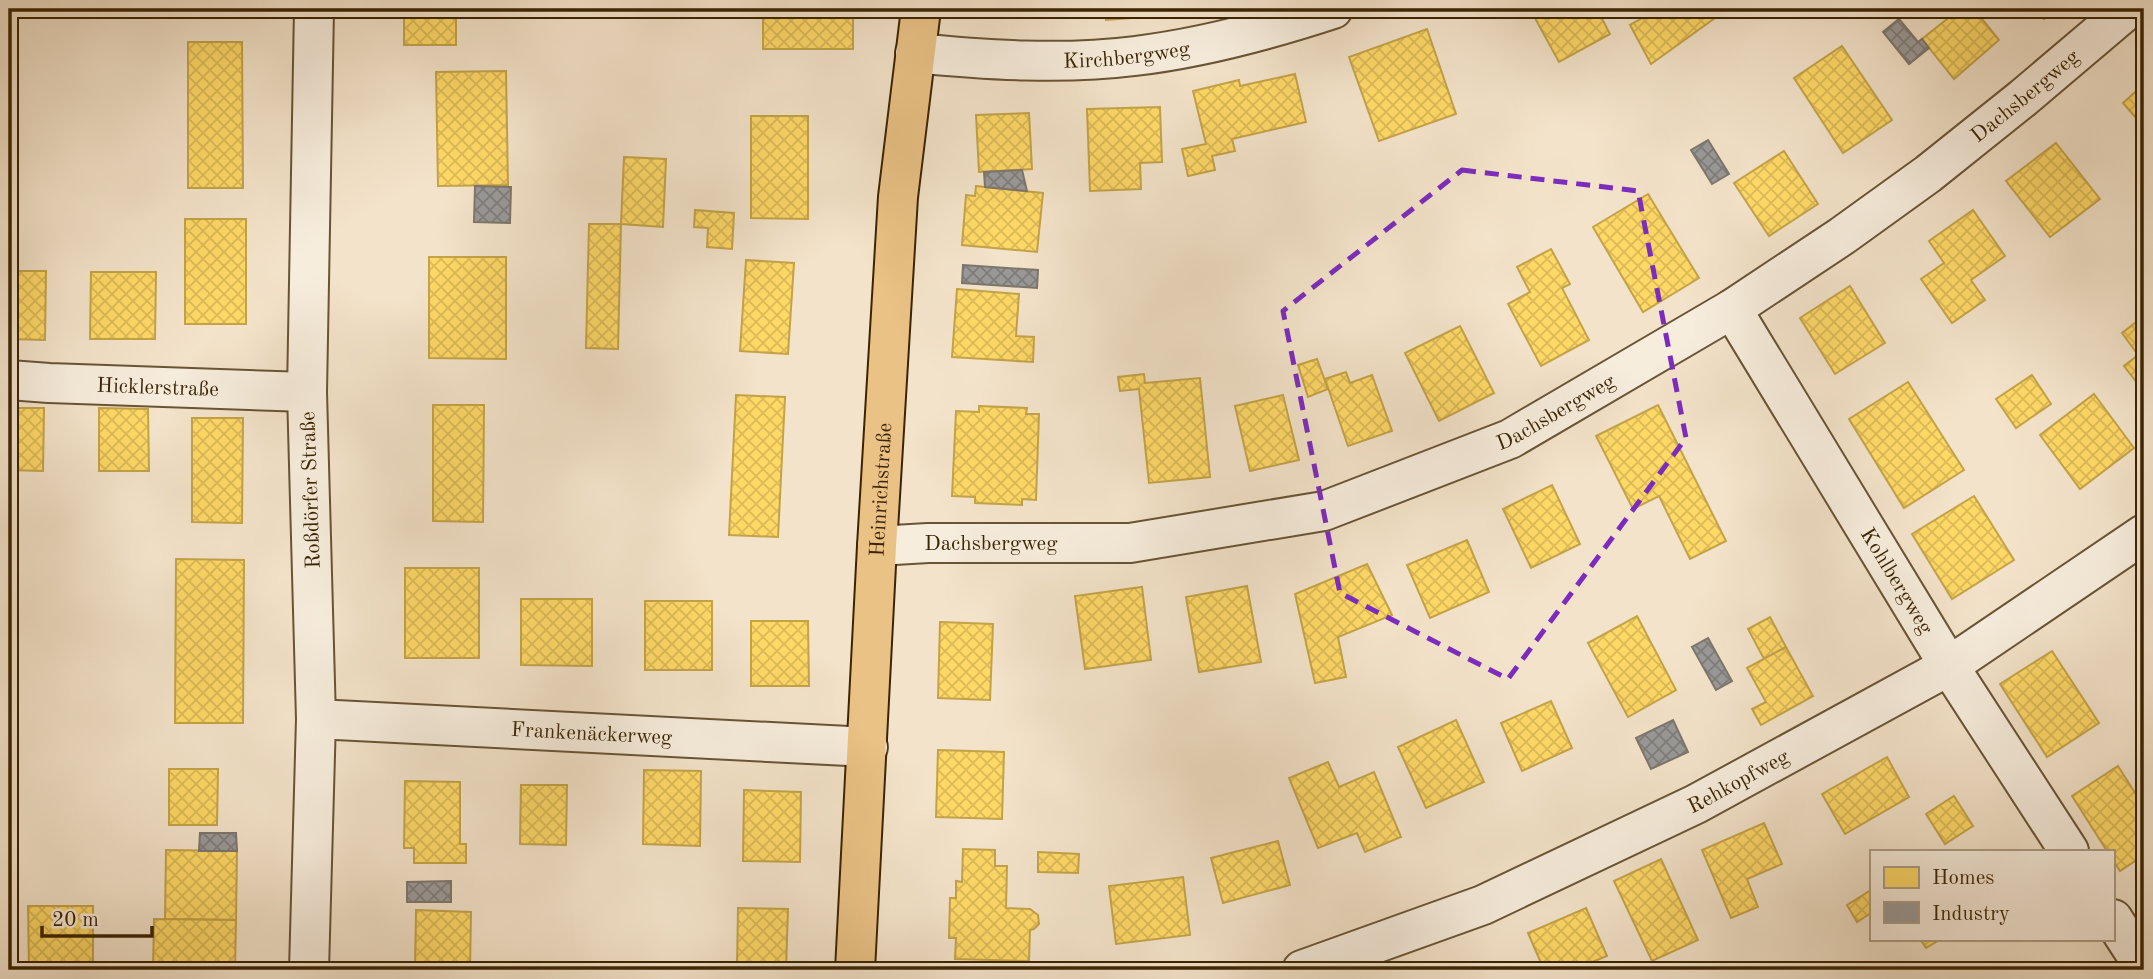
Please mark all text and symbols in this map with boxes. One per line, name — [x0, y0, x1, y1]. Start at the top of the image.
street label: Kirchbergweg — [1063, 38, 1192, 73]
street label: Dachsbergweg — [1968, 46, 2084, 147]
street label: Dachsbergweg — [1494, 371, 1620, 455]
street label: Hicklerstraße — [96, 376, 219, 401]
street label: Roßdörfer Straße — [298, 411, 325, 569]
street label: Heinrichstraße — [867, 422, 896, 557]
street label: Kohlbergweg — [1856, 525, 1936, 639]
street label: Dachsbergweg — [924, 534, 1058, 555]
street label: Frankenäckerweg — [510, 720, 673, 749]
street label: Rehkopfweg — [1685, 746, 1793, 818]
legend — [1870, 850, 2114, 940]
text: Homes — [1932, 868, 1994, 889]
scale bar — [42, 895, 152, 939]
text: Industry — [1932, 904, 2010, 925]
text: 20 m — [52, 910, 99, 931]

